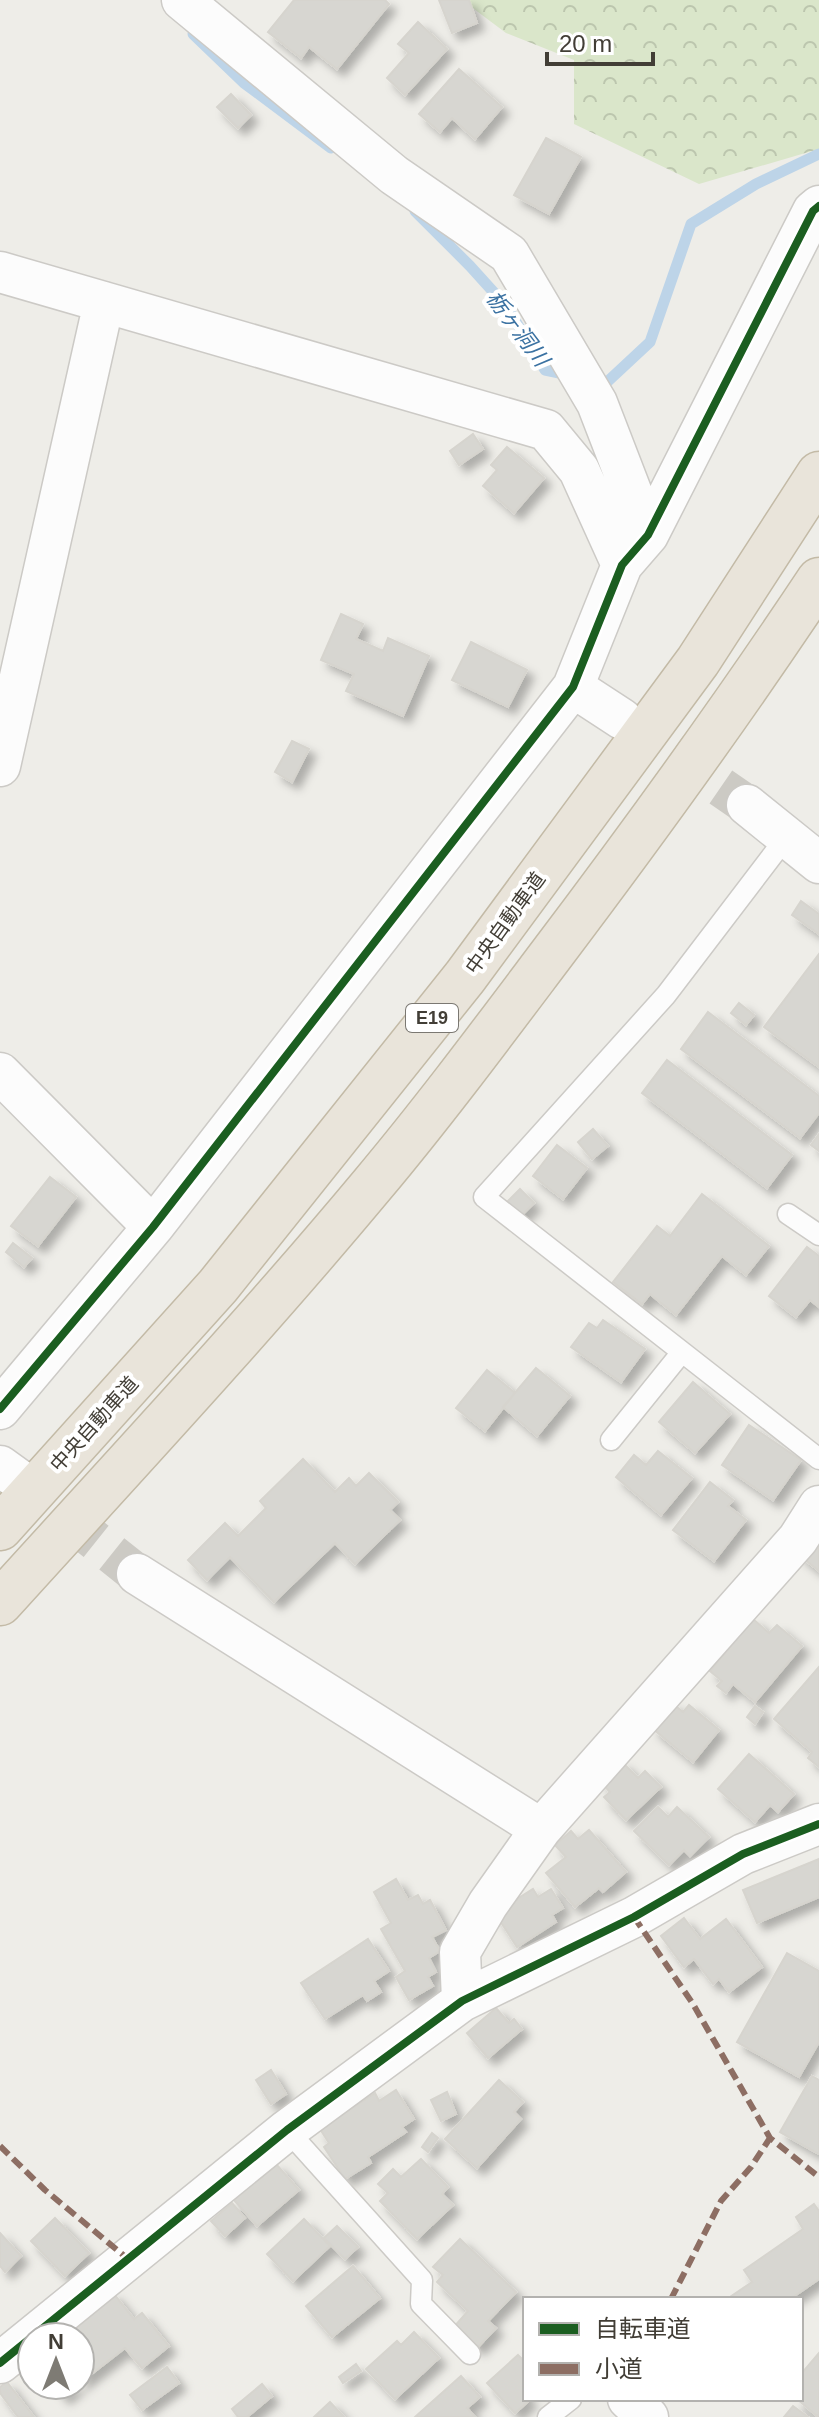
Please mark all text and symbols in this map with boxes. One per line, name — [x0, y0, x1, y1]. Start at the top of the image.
scale bar — [547, 16, 653, 66]
text: 20 m — [559, 30, 612, 57]
water label: 栃ヶ洞川 — [481, 286, 555, 373]
street label: 中央自動車道 — [461, 868, 549, 978]
road number: E19 — [406, 1004, 458, 1032]
street label: 中央自動車道 — [46, 1372, 142, 1476]
legend — [523, 2297, 803, 2401]
text: 自転車道 — [595, 2315, 691, 2342]
north arrow — [16, 2321, 96, 2401]
text: N — [48, 2329, 64, 2354]
text: 小道 — [595, 2355, 643, 2382]

